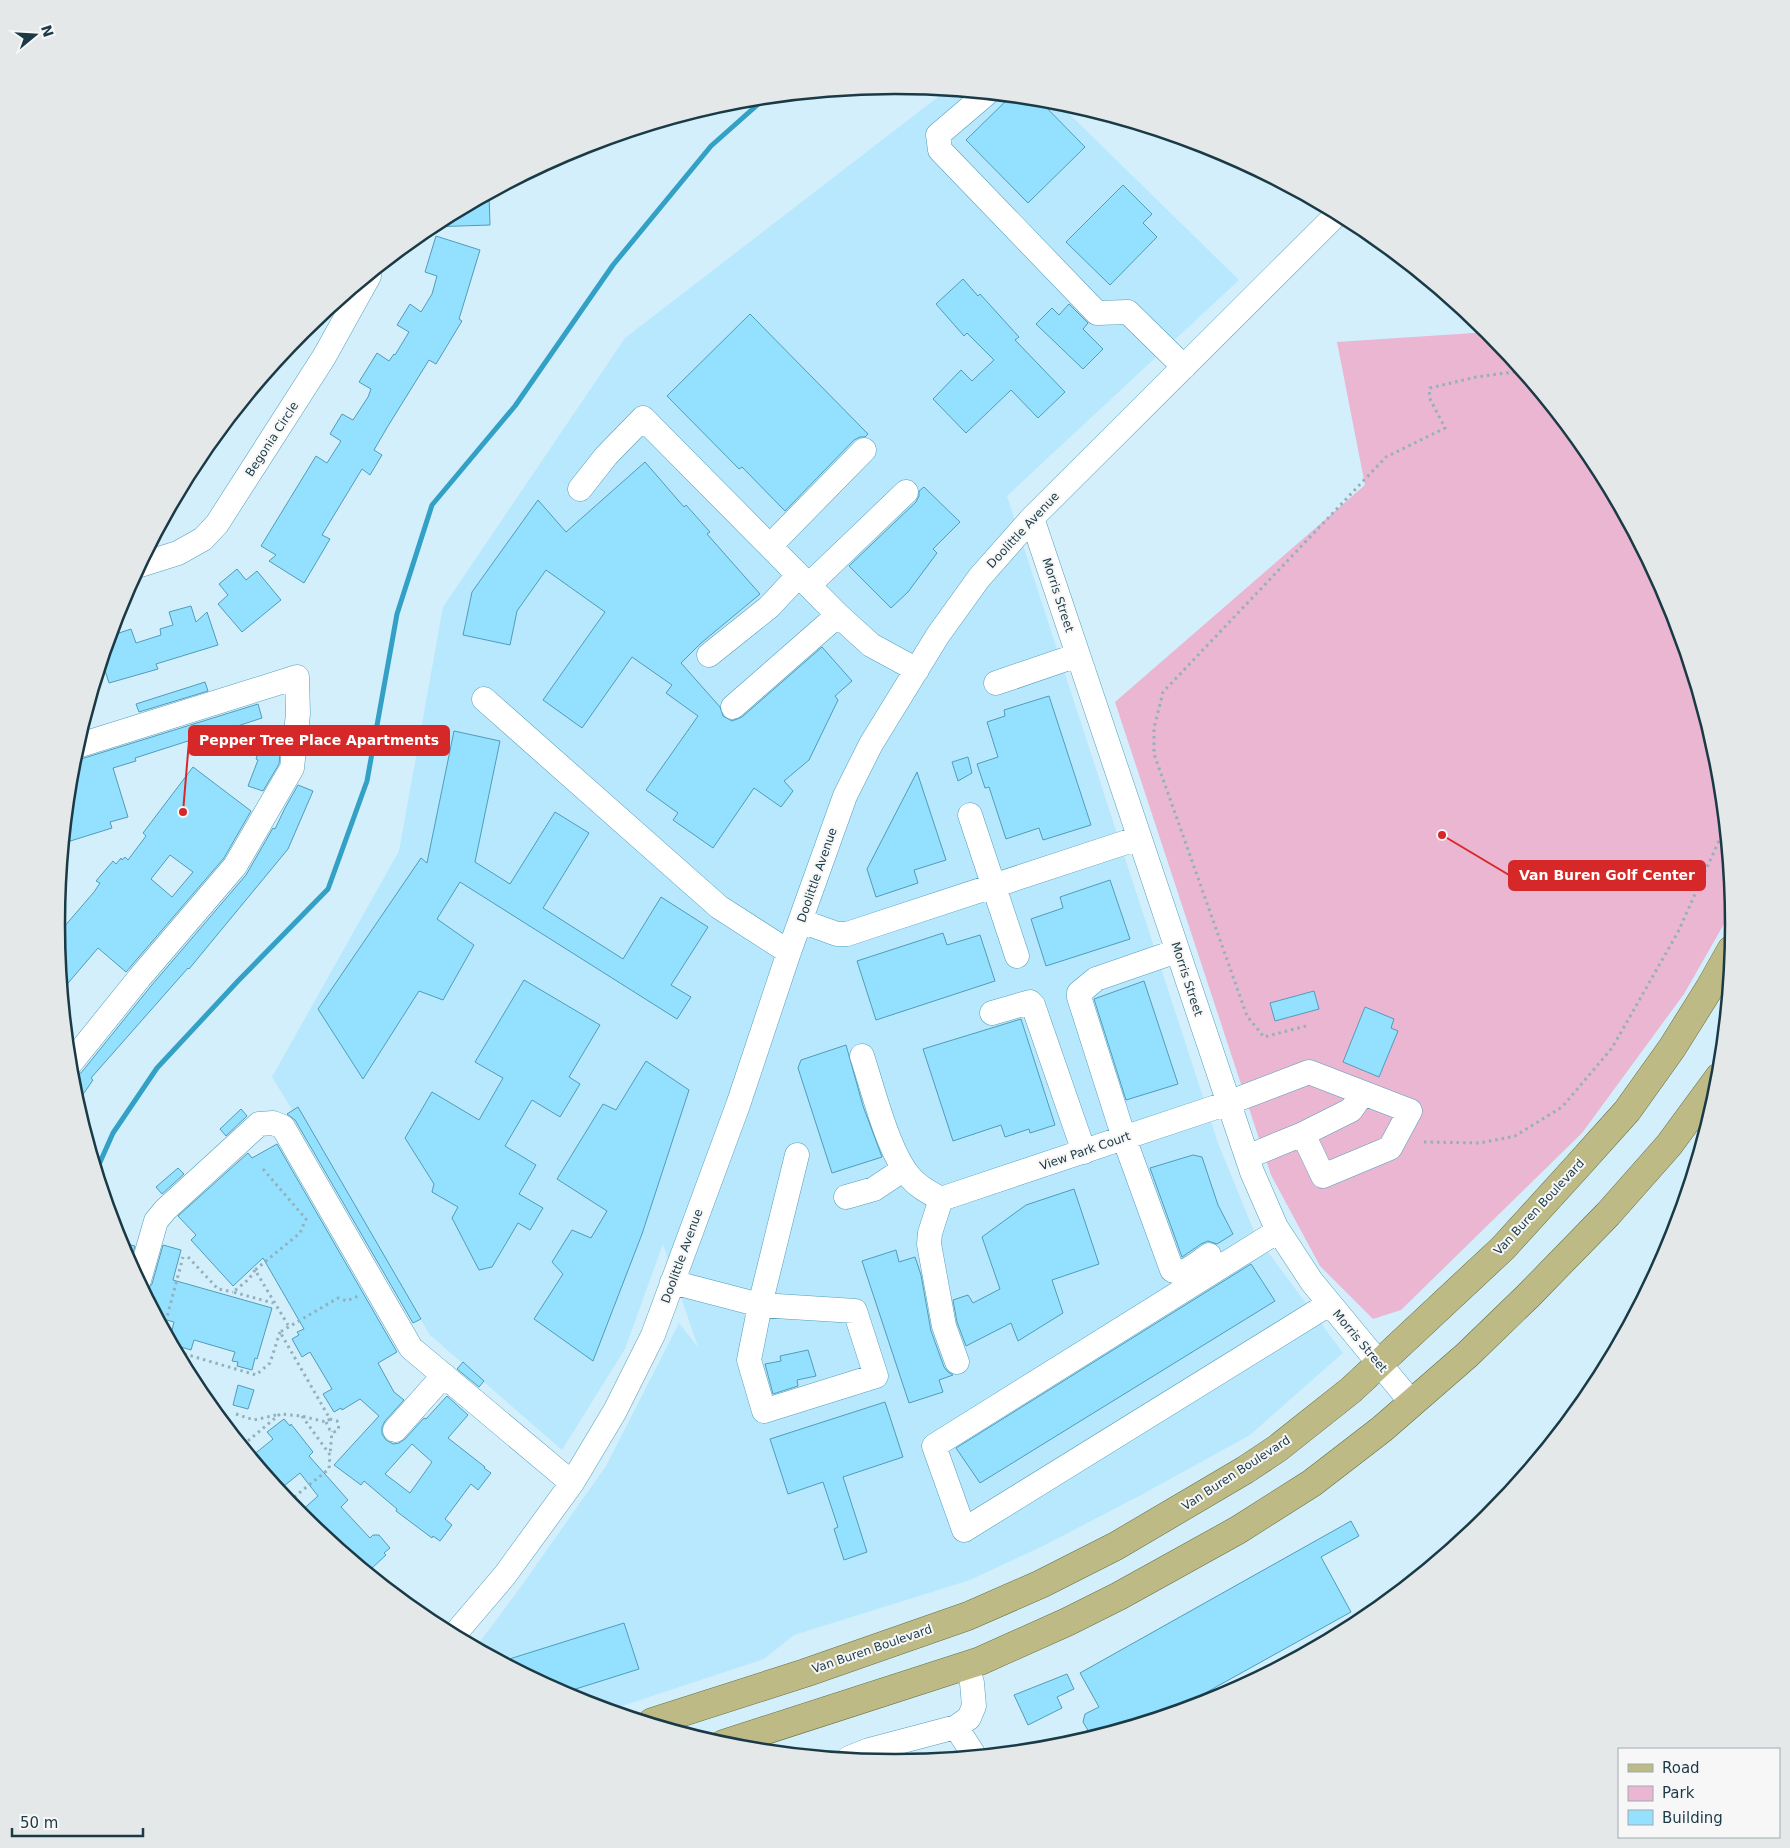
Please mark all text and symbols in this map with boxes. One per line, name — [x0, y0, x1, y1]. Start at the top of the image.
north arrow — [10, 10, 60, 60]
text: N — [38, 23, 57, 39]
street label: Begonia Circle — [243, 399, 301, 479]
street label: Doolittle Avenue — [984, 489, 1062, 571]
street label: Morris Street — [1039, 556, 1077, 634]
callout: Pepper Tree Place Apartments — [189, 726, 449, 755]
text: Pepper Tree Place Apartments — [199, 732, 439, 748]
street label: Doolittle Avenue — [794, 826, 840, 924]
callout: Van Buren Golf Center — [1509, 861, 1705, 890]
text: Van Buren Golf Center — [1519, 867, 1695, 883]
street label: Morris Street — [1168, 940, 1206, 1018]
street label: View Park Court — [1038, 1129, 1132, 1173]
street label: Van Buren Boulevard — [1491, 1156, 1587, 1258]
street label: Doolittle Avenue — [658, 1207, 706, 1305]
street label: Morris Street — [1330, 1307, 1390, 1375]
street label: Van Buren Boulevard — [1179, 1433, 1293, 1513]
street label: Van Buren Boulevard — [810, 1622, 934, 1676]
legend — [1618, 1748, 1780, 1838]
text: Road — [1662, 1759, 1700, 1777]
text: Park — [1662, 1784, 1695, 1802]
scale bar — [12, 1806, 144, 1838]
text: Building — [1662, 1809, 1723, 1827]
text: 50 m — [20, 1814, 58, 1832]

